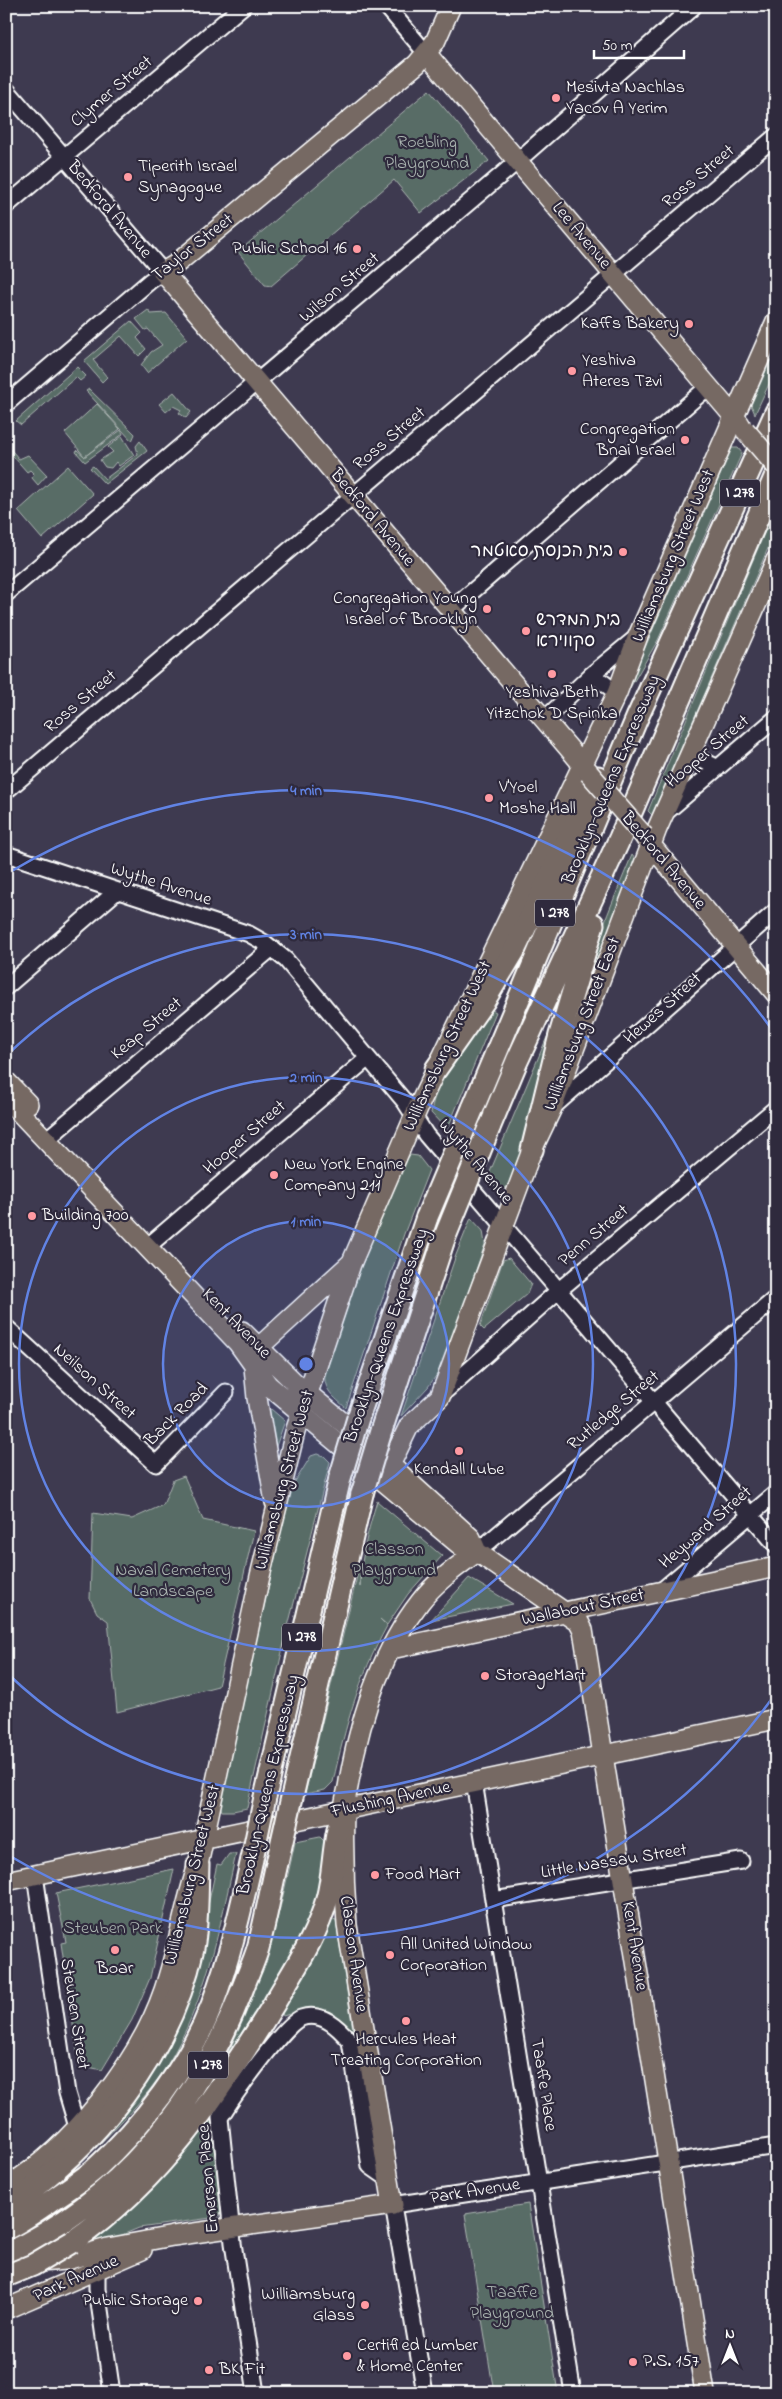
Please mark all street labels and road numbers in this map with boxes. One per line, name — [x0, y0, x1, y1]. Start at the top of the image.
street label: Clymer Street — [65, 50, 159, 134]
street label: Ross Street — [657, 139, 741, 215]
street label: Bedford Avenue — [60, 155, 158, 265]
street label: Lee Avenue — [545, 197, 618, 276]
street label: Taylor Street — [146, 208, 240, 288]
street label: Wilson Street — [294, 246, 386, 330]
street label: Ross Street — [348, 401, 432, 477]
street label: Bedford Avenue — [323, 463, 421, 573]
street label: Williamsburg Street West — [626, 466, 723, 647]
road number: I 278 — [720, 479, 760, 506]
street label: Ross Street — [39, 664, 123, 740]
street label: Brooklyn-Queens Expressway — [556, 671, 668, 890]
street label: Hooper Street — [660, 709, 756, 795]
street label: Bedford Avenue — [614, 806, 712, 916]
street label: Wythe Avenue — [107, 856, 216, 914]
road number: I 278 — [535, 900, 575, 926]
street label: Williamsburg Street East — [538, 934, 629, 1115]
street label: Williamsburg Street West — [397, 957, 500, 1136]
street label: Hewes Street — [618, 967, 708, 1051]
street label: Keap Street — [106, 991, 188, 1067]
street label: Hooper Street — [198, 1095, 292, 1181]
street label: Wythe Avenue — [431, 1113, 519, 1211]
street label: Penn Street — [553, 1199, 635, 1273]
street label: Brooklyn-Queens Expressway — [338, 1225, 436, 1448]
street label: Kent Avenue — [195, 1283, 277, 1366]
street label: Neilson Street — [47, 1338, 141, 1426]
street label: Rutledge Street — [562, 1365, 666, 1458]
street label: Back Road — [138, 1377, 215, 1454]
street label: Williamsburg Street West — [248, 1387, 322, 1573]
street label: Heyward Street — [654, 1480, 758, 1576]
street label: Wallabout Street — [519, 1582, 647, 1634]
road number: I 278 — [282, 1624, 322, 1650]
street label: Brooklyn-Queens Expressway — [231, 1672, 307, 1899]
street label: Flushing Avenue — [328, 1774, 454, 1827]
street label: Williamsburg Street West — [158, 1782, 229, 1968]
street label: Little Nassau Street — [539, 1838, 689, 1886]
street label: Classon Avenue — [332, 1894, 374, 2015]
street label: Kent Avenue — [614, 1899, 654, 1993]
street label: Steuben Street — [52, 1957, 96, 2071]
street label: Taaffe Place — [523, 2037, 563, 2134]
road number: I 278 — [188, 2052, 228, 2078]
street label: Emerson Place — [191, 2123, 227, 2234]
street label: Park Avenue — [428, 2172, 523, 2212]
street label: Park Avenue — [29, 2248, 124, 2309]

